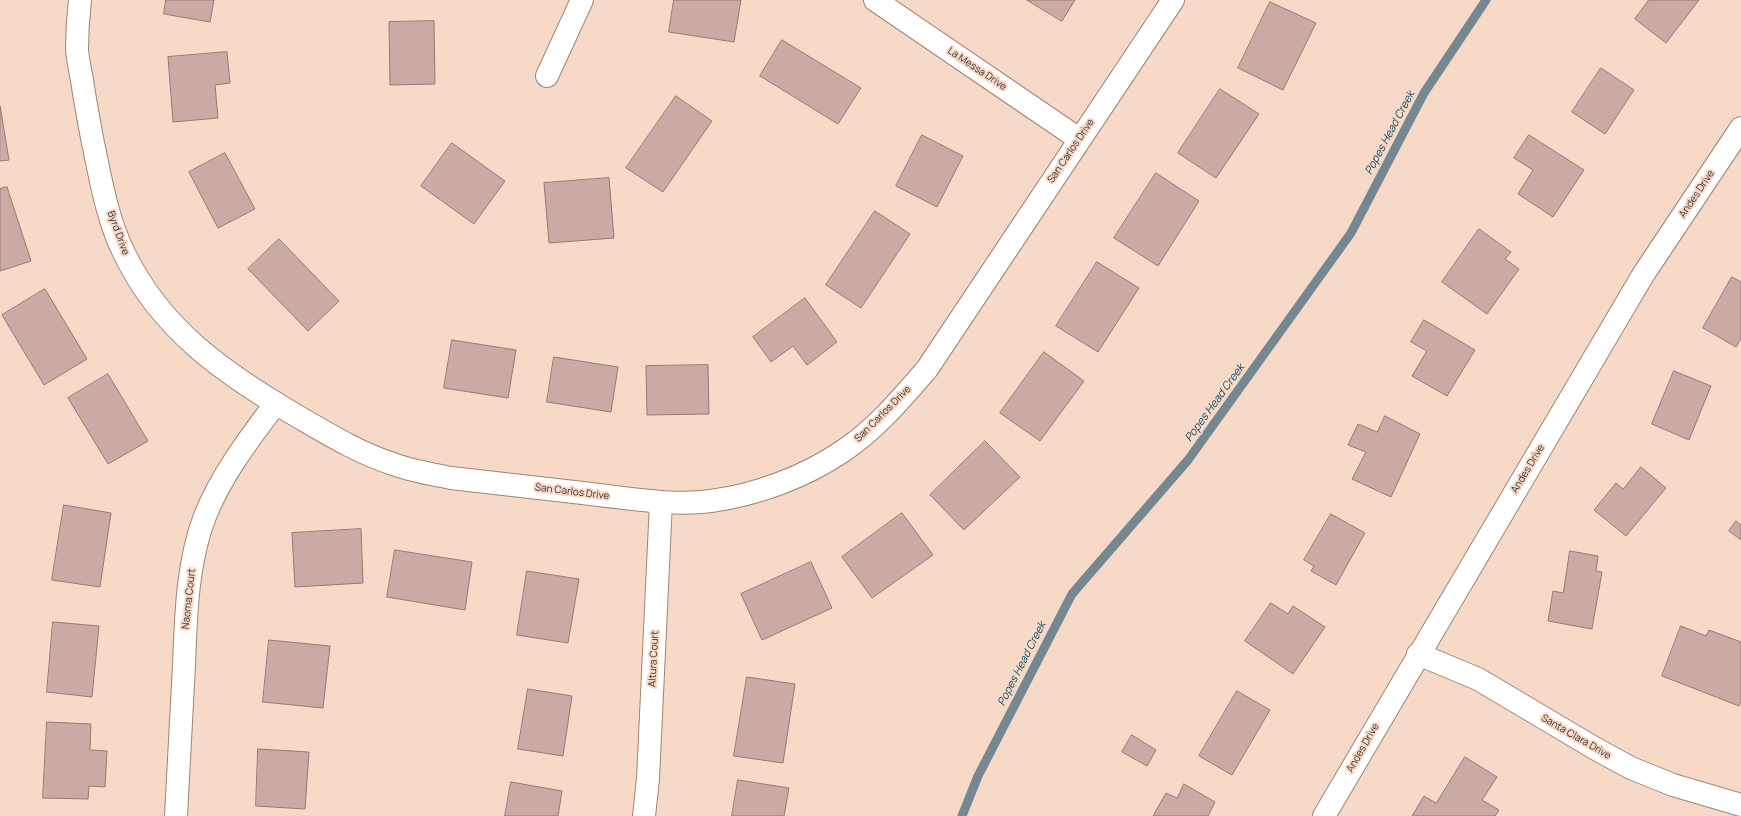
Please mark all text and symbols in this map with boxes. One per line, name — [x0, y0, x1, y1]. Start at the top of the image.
street label: La Messa Drive — [945, 45, 1009, 93]
water label: Popes Head Creek — [1362, 89, 1418, 177]
street label: San Carlos Drive — [1045, 117, 1097, 185]
street label: Andes Drive — [1677, 168, 1717, 220]
street label: Byrd Drive — [104, 209, 132, 257]
water label: Popes Head Creek — [1182, 362, 1248, 444]
street label: San Carlos Drive — [852, 383, 914, 445]
street label: Andes Drive — [1509, 442, 1547, 496]
street label: San Carlos Drive — [534, 481, 610, 503]
street label: Naoma Court — [180, 568, 198, 630]
water label: Popes Head Creek — [995, 620, 1049, 708]
street label: Altura Court — [647, 631, 661, 687]
street label: Santa Clara Drive — [1539, 712, 1613, 762]
street label: Andes Drive — [1344, 721, 1382, 775]

